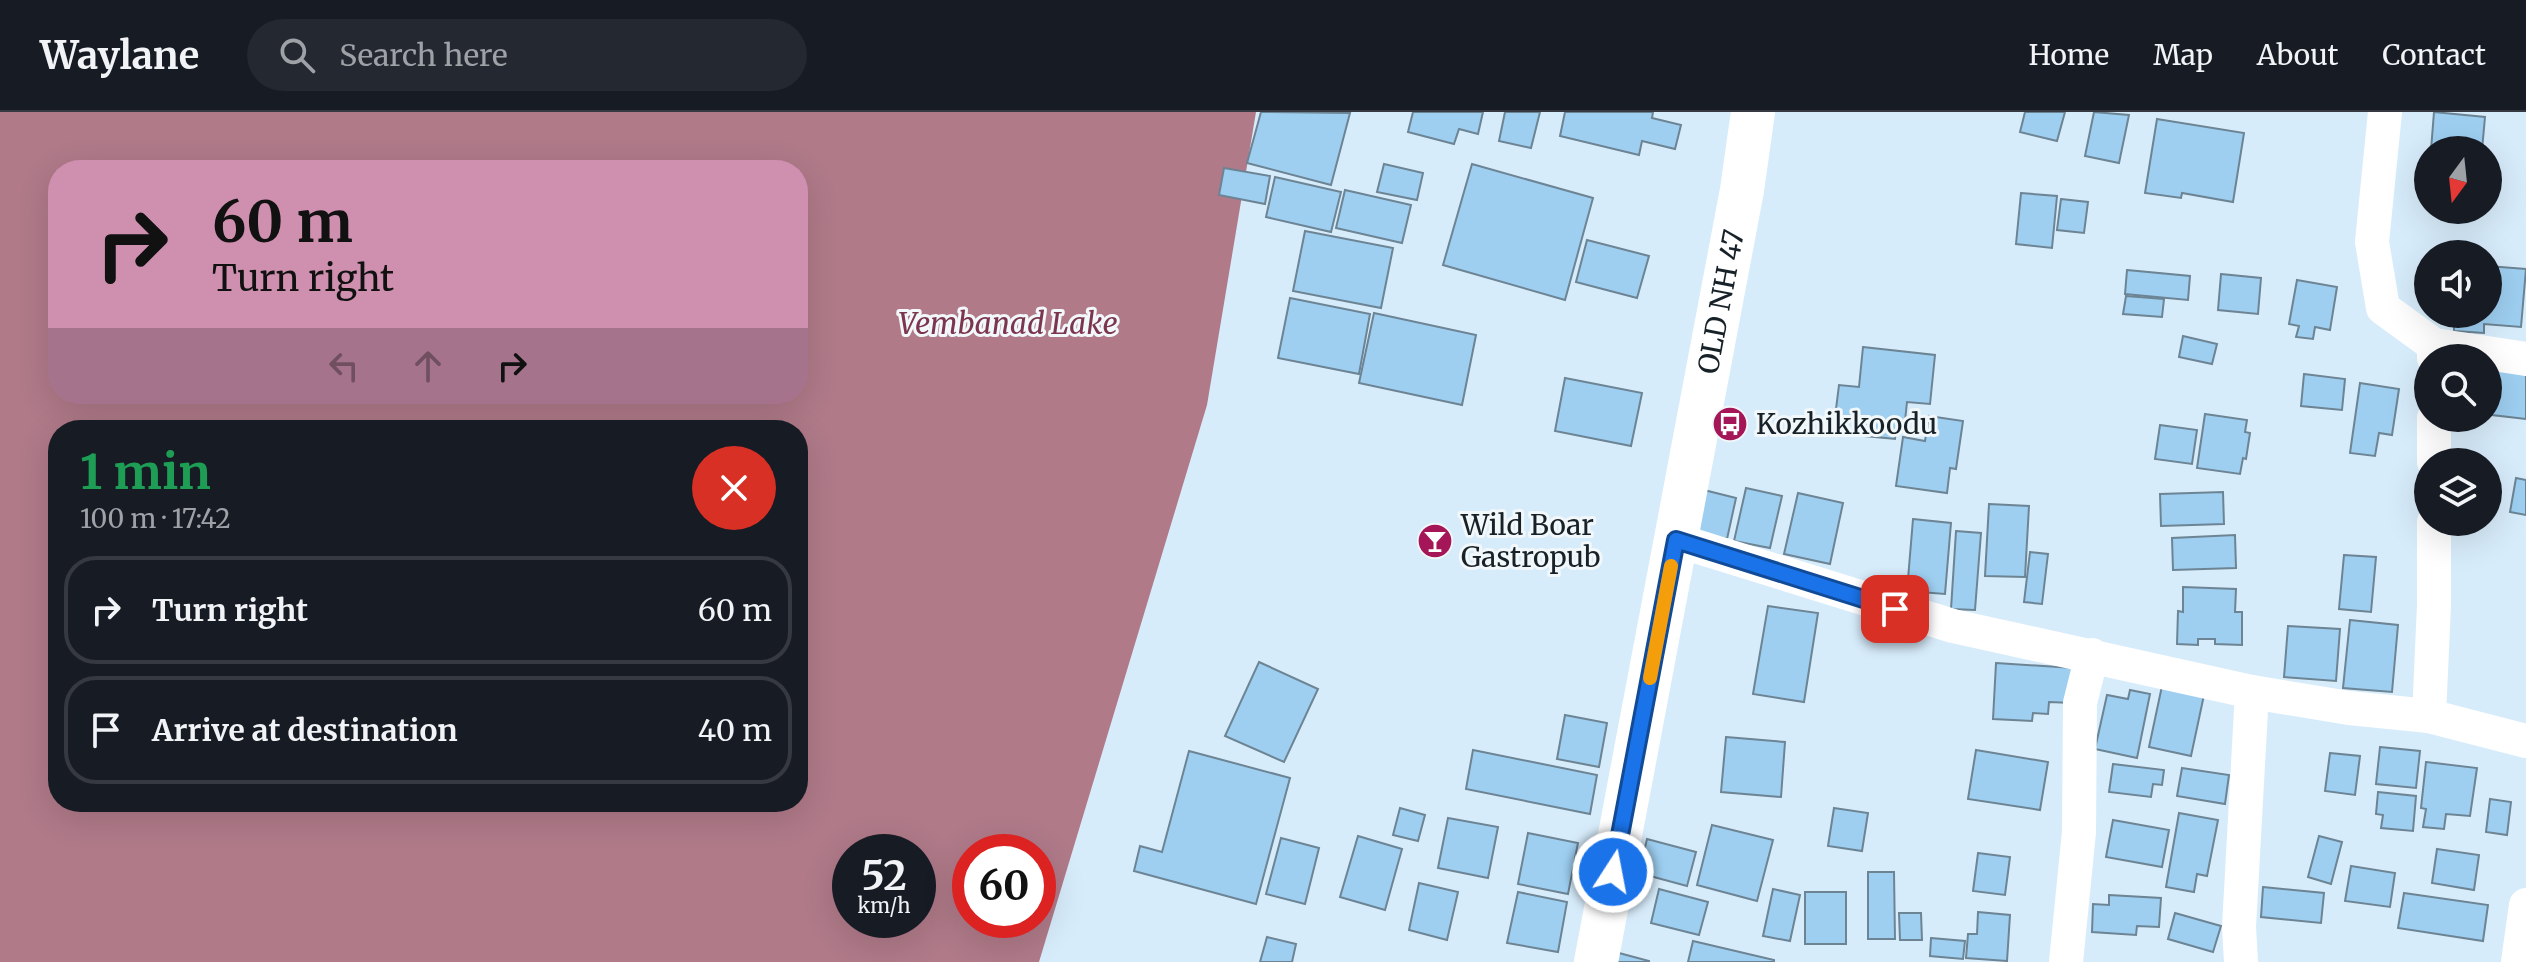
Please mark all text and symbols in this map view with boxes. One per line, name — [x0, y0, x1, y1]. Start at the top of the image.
search box — [247, 19, 807, 91]
text: Waylane — [40, 32, 199, 79]
icon: search — [275, 33, 319, 77]
text: Search here — [339, 36, 508, 74]
text: Home — [2028, 37, 2109, 73]
text: Map — [2153, 37, 2213, 73]
text: About — [2257, 37, 2338, 73]
text: Contact — [2382, 37, 2486, 73]
north arrow — [2414, 136, 2502, 224]
map controls — [2414, 136, 2502, 536]
text: 60 m — [212, 187, 353, 257]
icon: right — [80, 192, 184, 296]
street label: OLD NH 47 — [1690, 227, 1752, 377]
button: sound — [2414, 240, 2502, 328]
text: Turn right — [212, 256, 394, 301]
water label: Vembanad Lake — [898, 304, 1118, 342]
icon: left — [322, 344, 366, 388]
icon: ahead — [406, 344, 450, 388]
icon: right — [490, 344, 534, 388]
button: search — [2414, 344, 2502, 432]
bus stop icon: Kozhikkoodu — [1711, 405, 1749, 443]
place label: Kozhikkoodu — [1756, 406, 1937, 442]
text: 1 min — [80, 442, 211, 502]
button: close — [692, 446, 776, 530]
button: layers — [2414, 448, 2502, 536]
text: 100 m · 17:42 — [80, 502, 231, 535]
place label: Wild Boar Gastropub — [1460, 507, 1600, 575]
bar icon: Wild Boar Gastropub — [1416, 522, 1454, 560]
pin — [1861, 575, 1929, 643]
icon: arrive — [1873, 587, 1917, 631]
icon: right — [84, 588, 128, 632]
text: Turn right — [152, 591, 308, 629]
text: 60 m — [698, 591, 772, 629]
icon: arrive — [84, 708, 128, 752]
text: Arrive at destination — [152, 711, 458, 749]
text: 40 m — [698, 711, 772, 749]
position arrow — [1571, 830, 1655, 914]
speed limit sign: 60 — [952, 834, 1056, 938]
text: 52 — [861, 851, 907, 901]
text: km/h — [858, 893, 910, 918]

